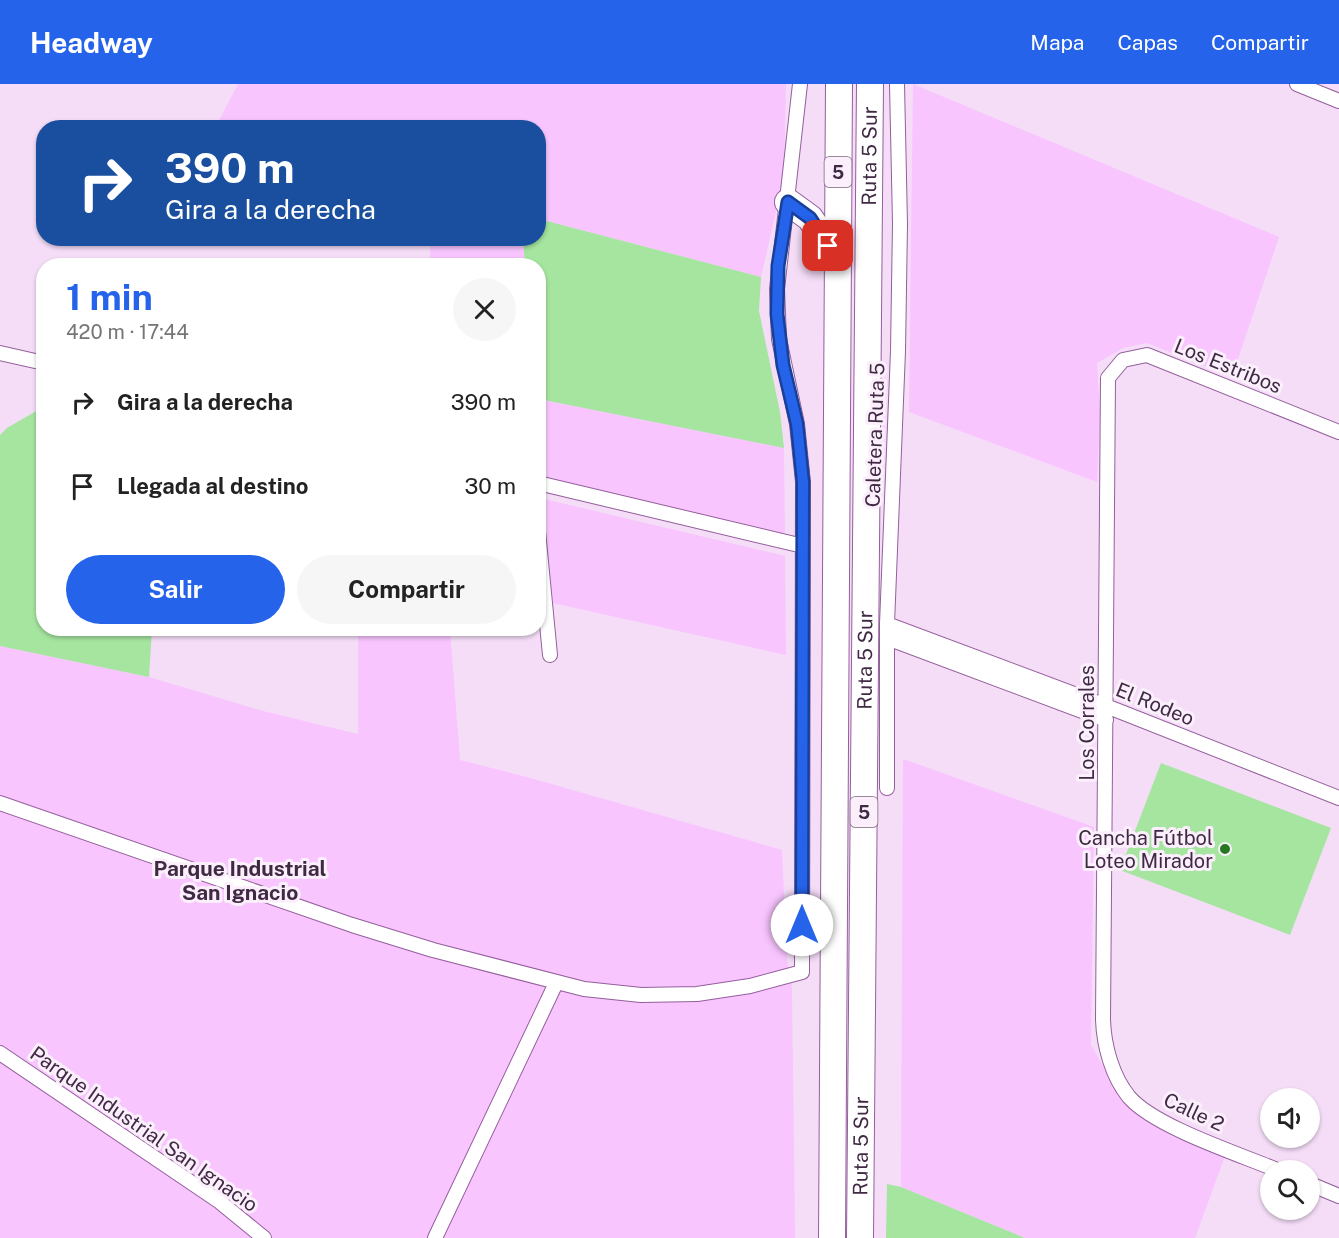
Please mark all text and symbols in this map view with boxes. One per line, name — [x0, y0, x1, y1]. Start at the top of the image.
text: Headway — [30, 26, 153, 59]
text: Mapa — [1030, 30, 1084, 55]
text: Capas — [1117, 30, 1178, 55]
text: Compartir — [1211, 30, 1309, 55]
street label: Ruta 5 Sur — [857, 106, 882, 206]
text: 390 m — [165, 143, 295, 192]
icon: right — [66, 144, 144, 222]
road number: 5 — [824, 157, 852, 187]
text: Gira a la derecha — [165, 193, 376, 225]
pin — [802, 220, 853, 271]
icon: arrive — [811, 229, 844, 262]
text: 1 min — [66, 276, 153, 318]
button: close — [453, 278, 516, 341]
text: 420 m · 17:44 — [66, 320, 189, 344]
street label: Los Estribos — [1171, 334, 1285, 398]
street label: Caletera Ruta 5 — [860, 362, 890, 508]
icon: right — [66, 386, 99, 419]
text: Gira a la derecha — [117, 389, 293, 415]
text: 390 m — [451, 389, 516, 415]
icon: arrive — [66, 470, 99, 503]
text: Llegada al destino — [117, 473, 308, 499]
text: 30 m — [464, 473, 516, 499]
button: Salir — [66, 555, 285, 624]
button: Compartir — [297, 555, 516, 624]
street label: Ruta 5 Sur — [853, 610, 877, 710]
street label: Los Corrales — [1075, 665, 1099, 781]
street label: El Rodeo — [1112, 677, 1198, 731]
road number: 5 — [850, 797, 878, 827]
place label: Cancha Fútbol Loteo Mirador — [1078, 826, 1213, 873]
marker: Cancha Fútbol Loteo Mirador — [1218, 842, 1232, 856]
district label: Parque Industrial San Ignacio — [154, 856, 327, 905]
position arrow — [770, 893, 834, 957]
street label: Parque Industrial San Ignacio — [26, 1041, 262, 1217]
street label: Calle 2 — [1160, 1088, 1228, 1136]
map controls — [1260, 1088, 1320, 1220]
button: sound — [1260, 1088, 1320, 1148]
street label: Ruta 5 Sur — [848, 1096, 873, 1196]
button: search — [1260, 1160, 1320, 1220]

